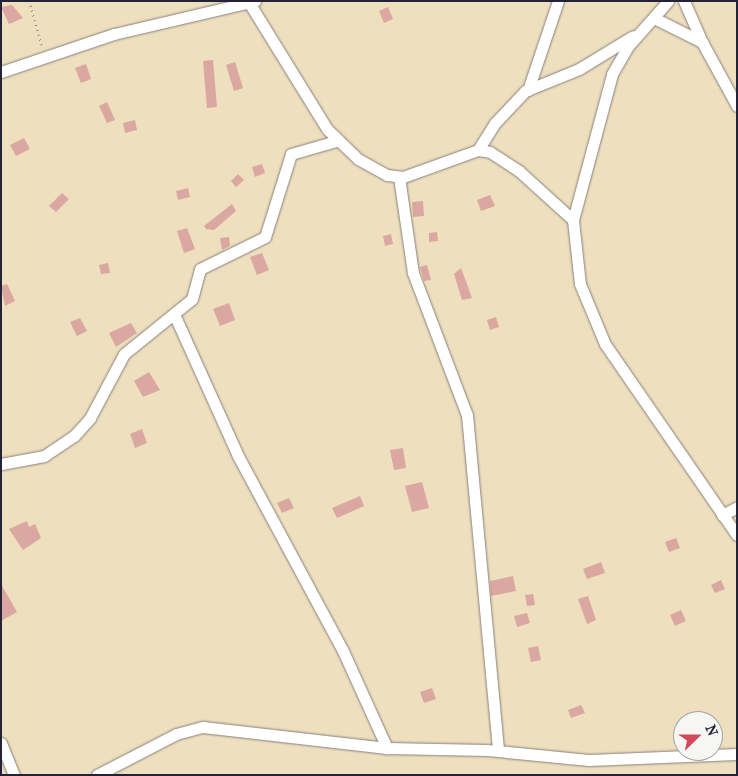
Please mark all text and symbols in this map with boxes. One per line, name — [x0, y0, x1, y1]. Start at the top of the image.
north arrow — [673, 711, 723, 761]
text: N — [702, 722, 721, 739]

